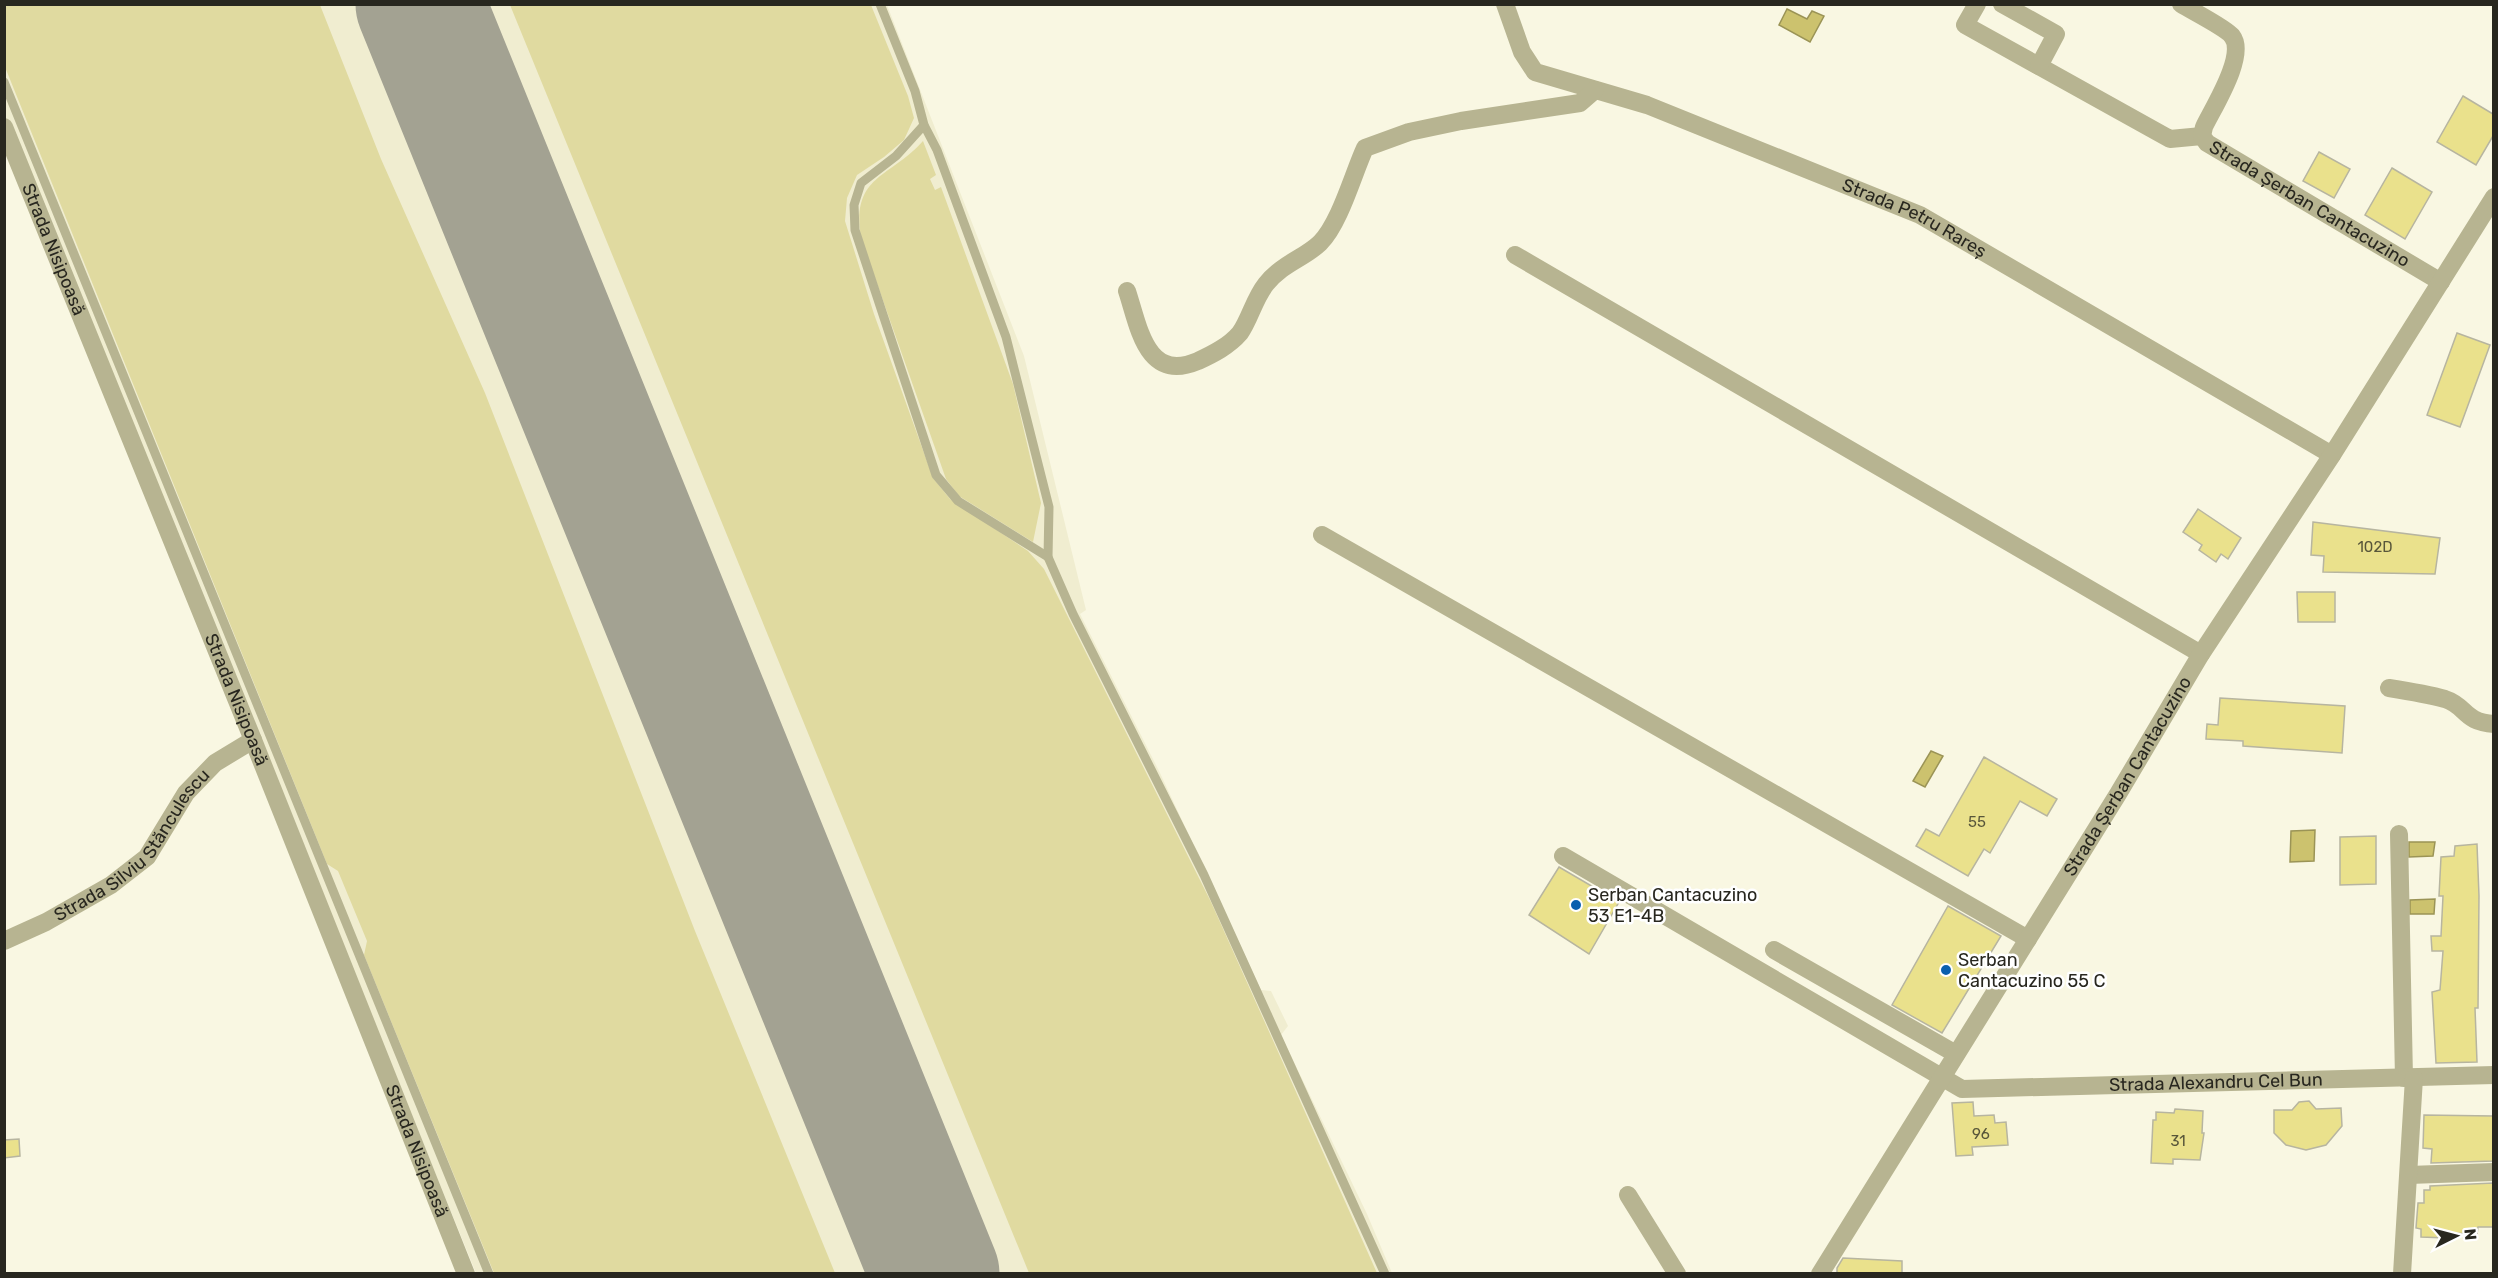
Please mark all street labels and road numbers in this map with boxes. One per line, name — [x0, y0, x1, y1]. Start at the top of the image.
street label: Strada Șerban Cantacuzino — [2205, 136, 2414, 272]
street label: Strada Petru Rareș — [1839, 174, 1991, 262]
street label: Strada Nisipoasă — [17, 180, 90, 319]
street label: Strada Nisipoasă — [200, 630, 273, 769]
street label: Strada Șerban Cantacuzino — [2059, 673, 2196, 880]
street label: Strada Silviu Stănculescu — [50, 764, 214, 926]
street label: Strada Alexandru Cel Bun — [2109, 1069, 2323, 1096]
street label: Strada Nisipoasă — [381, 1082, 453, 1220]

